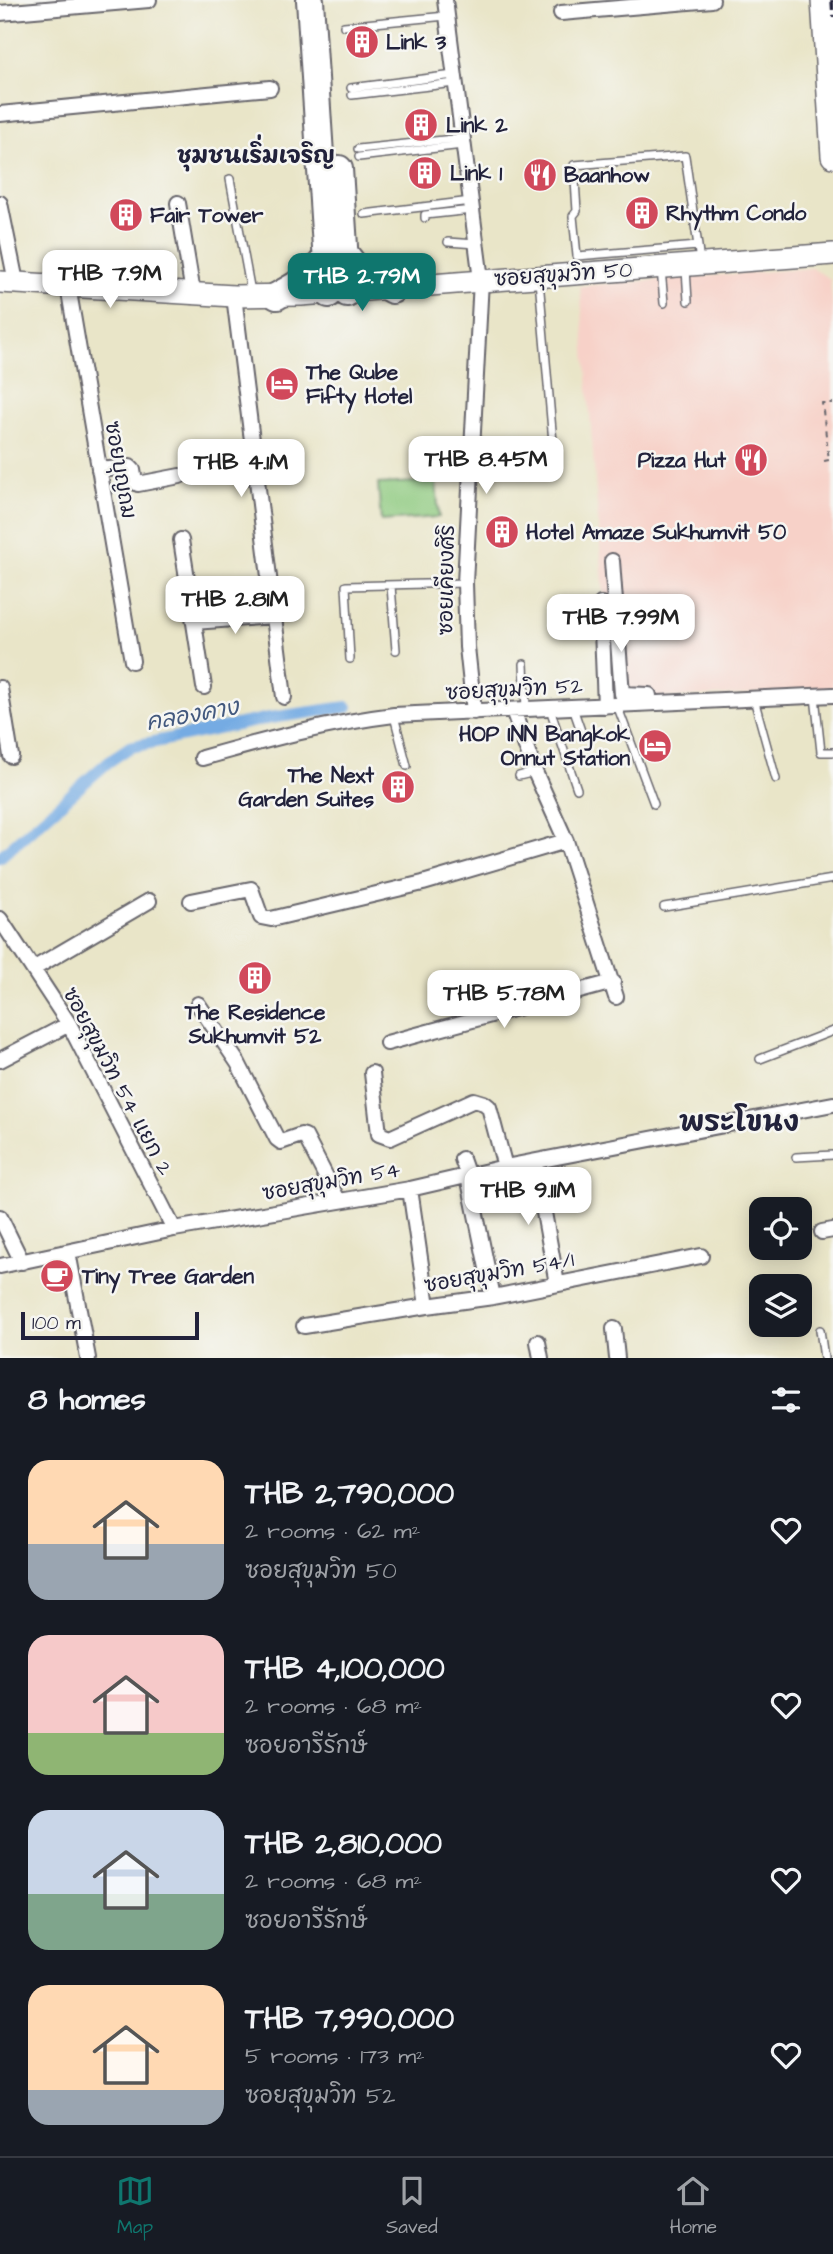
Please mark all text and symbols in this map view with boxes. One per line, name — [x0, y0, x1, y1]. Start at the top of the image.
building icon: Link 3 — [343, 23, 381, 61]
place label: Link 3 — [386, 28, 447, 57]
building icon: Link 2 — [402, 106, 440, 144]
place label: Link 2 — [446, 111, 509, 140]
district label: ชุมชนเริ่มเจริญ — [177, 134, 335, 172]
building icon: Link 1 — [406, 154, 444, 192]
restaurant icon: Baanhow — [521, 156, 559, 194]
place label: Link 1 — [450, 159, 503, 188]
place label: Baanhow — [564, 161, 650, 190]
building icon: Rhythm Condo — [623, 194, 661, 232]
building icon: Fair Tower — [107, 196, 145, 234]
place label: Rhythm Condo — [666, 199, 806, 231]
place label: Fair Tower — [150, 201, 264, 230]
pin: THB 7.9M — [38, 250, 182, 310]
pin: THB 2.79M — [282, 254, 442, 313]
street label: ซอยสุขุมวิท 50 — [493, 255, 633, 295]
text: THB 7.9M — [58, 257, 162, 289]
text: THB 2.79M — [304, 260, 420, 292]
place label: The Qube Fifty Hotel — [305, 358, 413, 414]
hotel icon: The Qube Fifty Hotel — [263, 365, 301, 403]
street label: ซอยบุญถม — [97, 419, 143, 521]
pin: THB 8.45M — [406, 436, 566, 496]
pin: THB 4.1M — [169, 440, 313, 499]
restaurant icon: Pizza Hut — [732, 441, 770, 479]
text: THB 8.45M — [425, 443, 547, 475]
text: THB 4.1M — [194, 446, 288, 478]
place label: Pizza Hut — [638, 446, 727, 475]
building icon: Hotel Amaze Sukhumvit 50 — [483, 513, 521, 551]
place label: Hotel Amaze Sukhumvit 50 — [526, 518, 786, 547]
street label: ซอยเคียงศิริ — [431, 524, 462, 636]
pin: THB 2.81M — [155, 576, 315, 636]
text: THB 2.81M — [181, 583, 289, 615]
pin: THB 7.99M — [541, 594, 701, 654]
text: THB 7.99M — [563, 601, 679, 633]
street label: ซอยสุขุมวิท 52 — [445, 671, 583, 709]
water label: คลองคาง — [143, 691, 243, 739]
place label: HOP INN Bangkok Onnut Station — [459, 720, 631, 773]
hotel icon: HOP INN Bangkok Onnut Station — [636, 727, 674, 765]
place label: The Next Garden Suites — [238, 761, 375, 814]
building icon: The Next Garden Suites — [379, 768, 417, 806]
building icon: The Residence Sukhumvit 52 — [236, 959, 274, 997]
pin: THB 5.78M — [424, 970, 584, 1030]
text: THB 5.78M — [443, 977, 565, 1009]
street label: ซอยสุขุมวิท 54 แยก 2 — [55, 982, 179, 1181]
place label: The Residence Sukhumvit 52 — [184, 998, 326, 1051]
district label: พระโขนง — [679, 1103, 799, 1142]
street label: ซอยสุขุมวิท 54 — [260, 1155, 403, 1209]
pin: THB 9.11M — [448, 1168, 608, 1227]
text: THB 9.11M — [480, 1174, 576, 1206]
map controls — [749, 1197, 812, 1337]
button: locate — [749, 1197, 812, 1260]
street label: ซอยสุขุมวิท 54/1 — [422, 1245, 577, 1301]
cafe icon: Tiny Tree Garden — [38, 1257, 76, 1295]
place label: Tiny Tree Garden — [81, 1262, 254, 1294]
button: layers — [749, 1274, 812, 1337]
scale bar — [21, 1309, 200, 1341]
text: 100 m — [32, 1310, 81, 1337]
text: 8 homes — [28, 1379, 146, 1421]
icon: filters — [767, 1381, 805, 1419]
text: THB 2,790,000 — [245, 1473, 454, 1515]
icon: home — [84, 1488, 168, 1572]
icon: heart — [767, 1511, 805, 1549]
text: 2 rooms · 62 m² — [245, 1515, 420, 1547]
text: ซอยสุขุมวิท 50 — [245, 1555, 397, 1587]
text: THB 4,100,000 — [245, 1648, 445, 1690]
icon: home — [84, 1663, 168, 1747]
icon: heart — [767, 1686, 805, 1724]
text: 2 rooms · 68 m² — [245, 1690, 422, 1722]
text: ซอยอารีรักษ์ — [245, 1730, 367, 1762]
text: THB 2,810,000 — [245, 1823, 442, 1865]
icon: home — [84, 1838, 168, 1922]
icon: heart — [767, 1861, 805, 1899]
text: 2 rooms · 68 m² — [245, 1865, 422, 1897]
text: ซอยอารีรักษ์ — [245, 1905, 367, 1937]
text: THB 7,990,000 — [245, 1998, 454, 2040]
icon: home — [84, 2013, 168, 2097]
icon: heart — [767, 2036, 805, 2074]
text: 5 rooms · 173 m² — [245, 2040, 425, 2072]
text: ซอยสุขุมวิท 52 — [245, 2080, 395, 2112]
tab: Map — [116, 2172, 154, 2241]
tab: Saved — [386, 2172, 438, 2241]
tab: Home — [670, 2172, 717, 2241]

